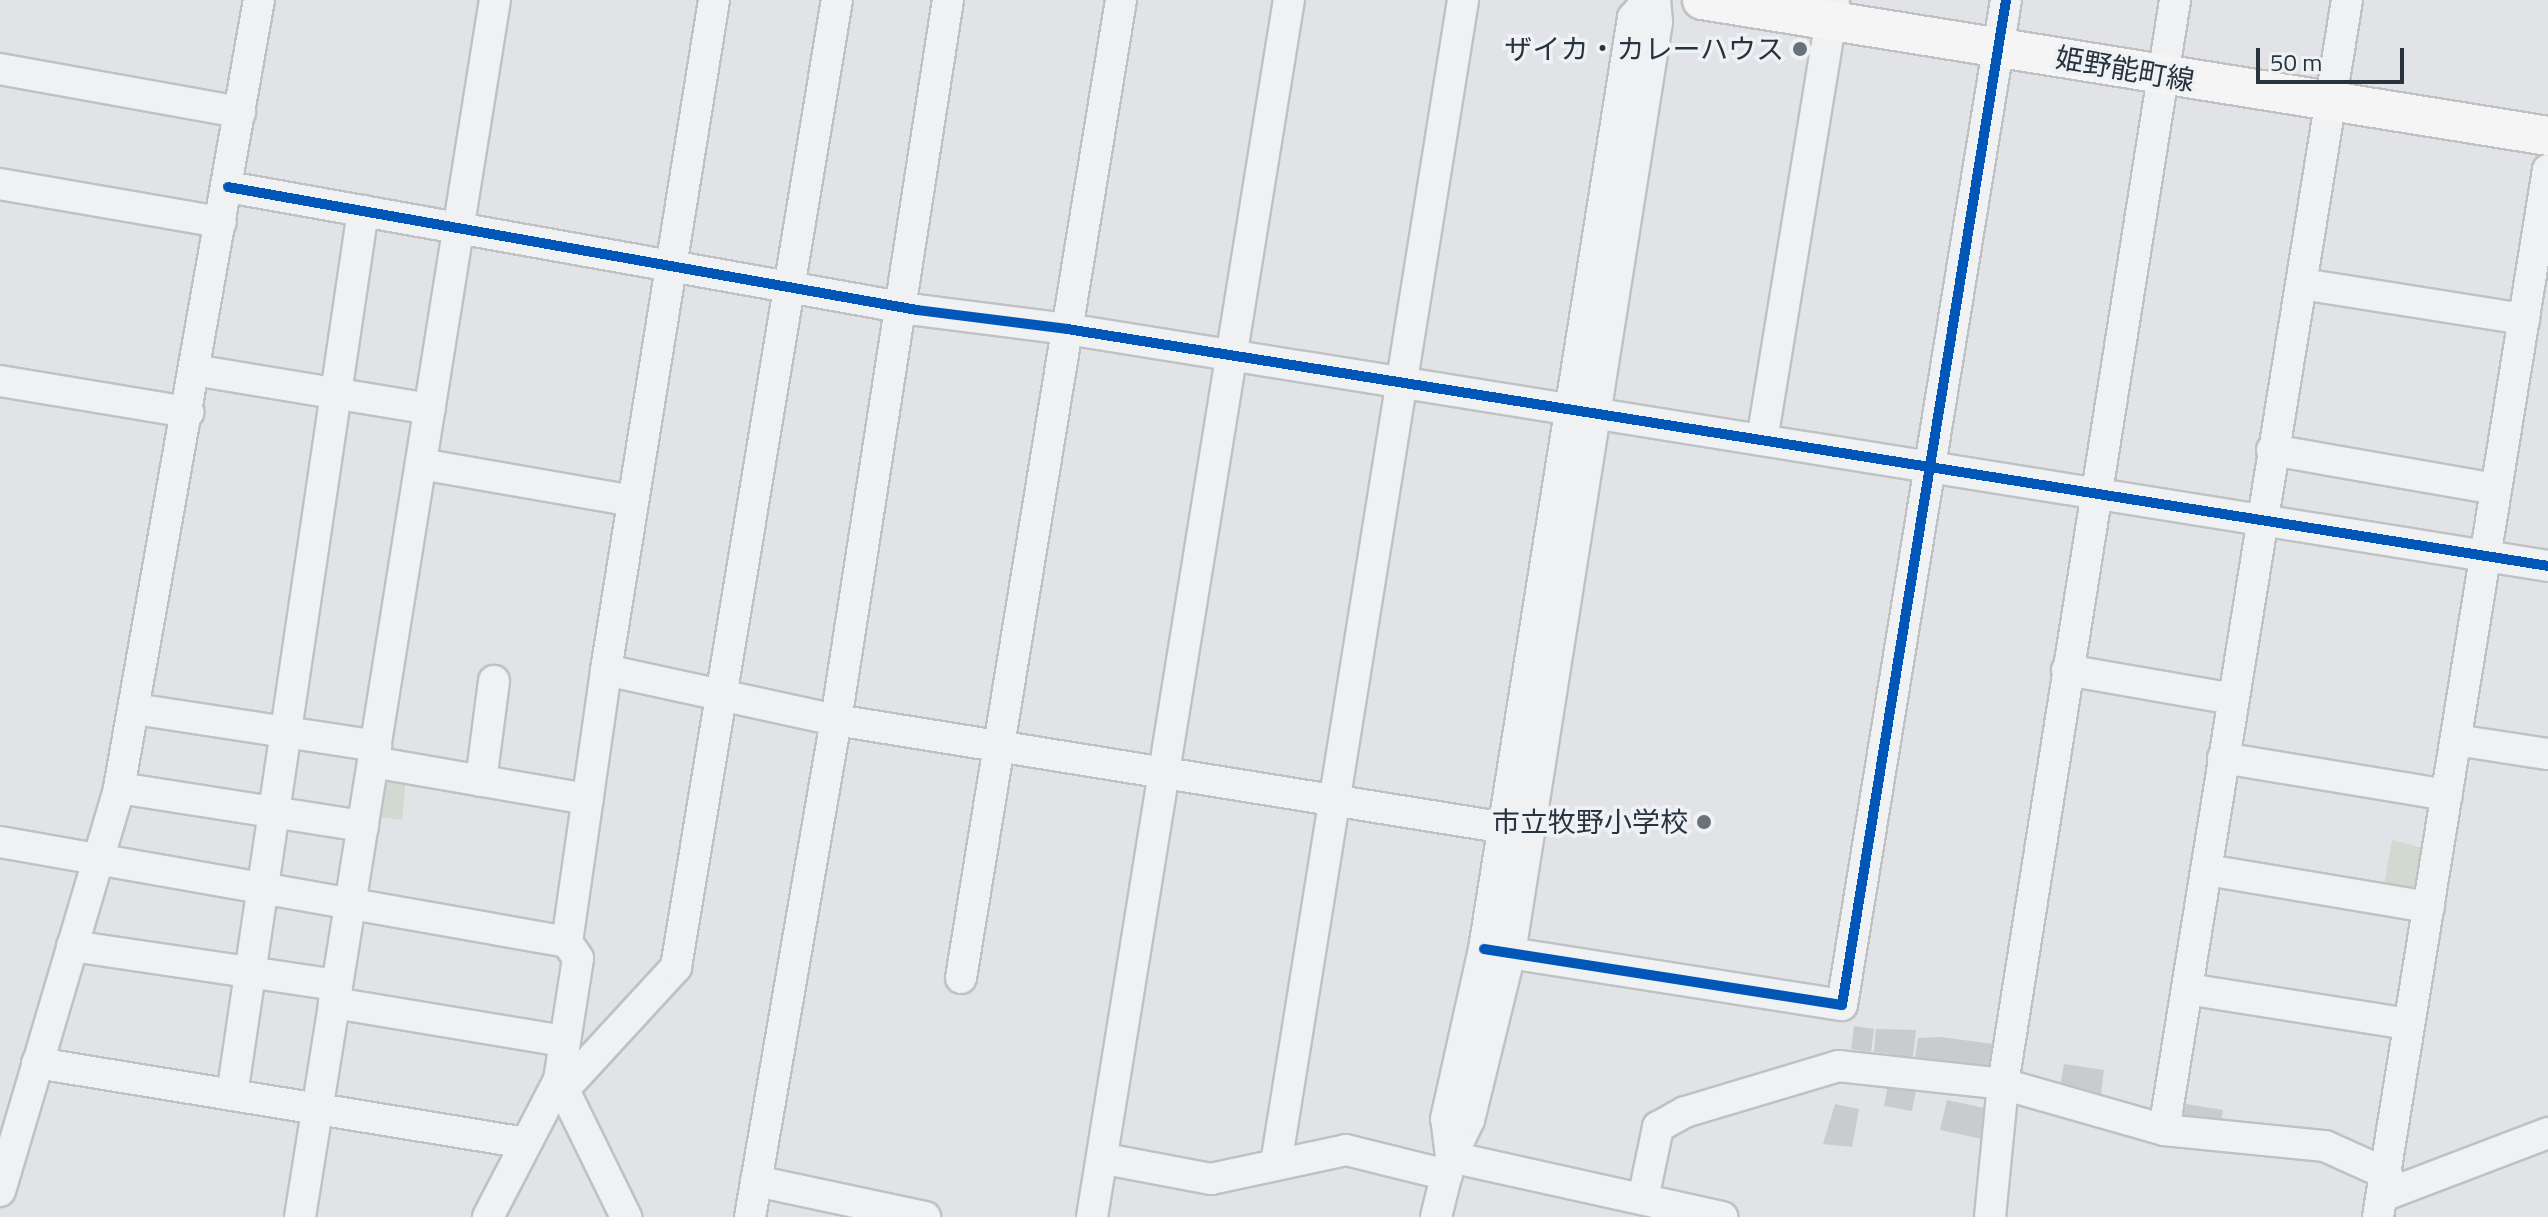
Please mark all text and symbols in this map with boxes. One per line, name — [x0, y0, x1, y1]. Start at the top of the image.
place label: ザイカ・カレーハウス — [1504, 32, 1784, 66]
scale bar — [2260, 32, 2408, 82]
marker: ザイカ・カレーハウス — [1791, 40, 1809, 58]
street label: 姫野能町線 — [2053, 40, 2197, 98]
text: 50 m — [2270, 44, 2322, 80]
place label: 市立牧野小学校 — [1492, 805, 1688, 839]
marker: 市立牧野小学校 — [1695, 813, 1713, 831]

